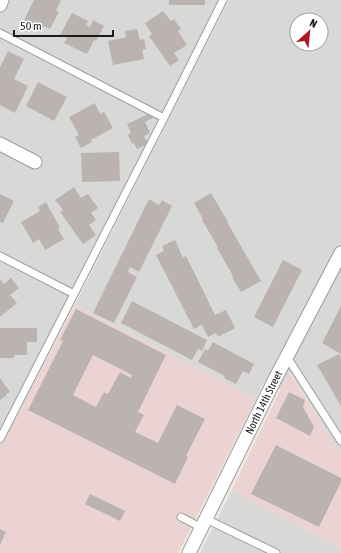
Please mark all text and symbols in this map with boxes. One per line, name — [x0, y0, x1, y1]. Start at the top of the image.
scale bar — [14, 12, 113, 38]
north arrow — [289, 12, 329, 52]
text: N — [308, 16, 319, 30]
text: 50 m — [20, 19, 42, 33]
street label: North 14th Street — [243, 369, 284, 436]

